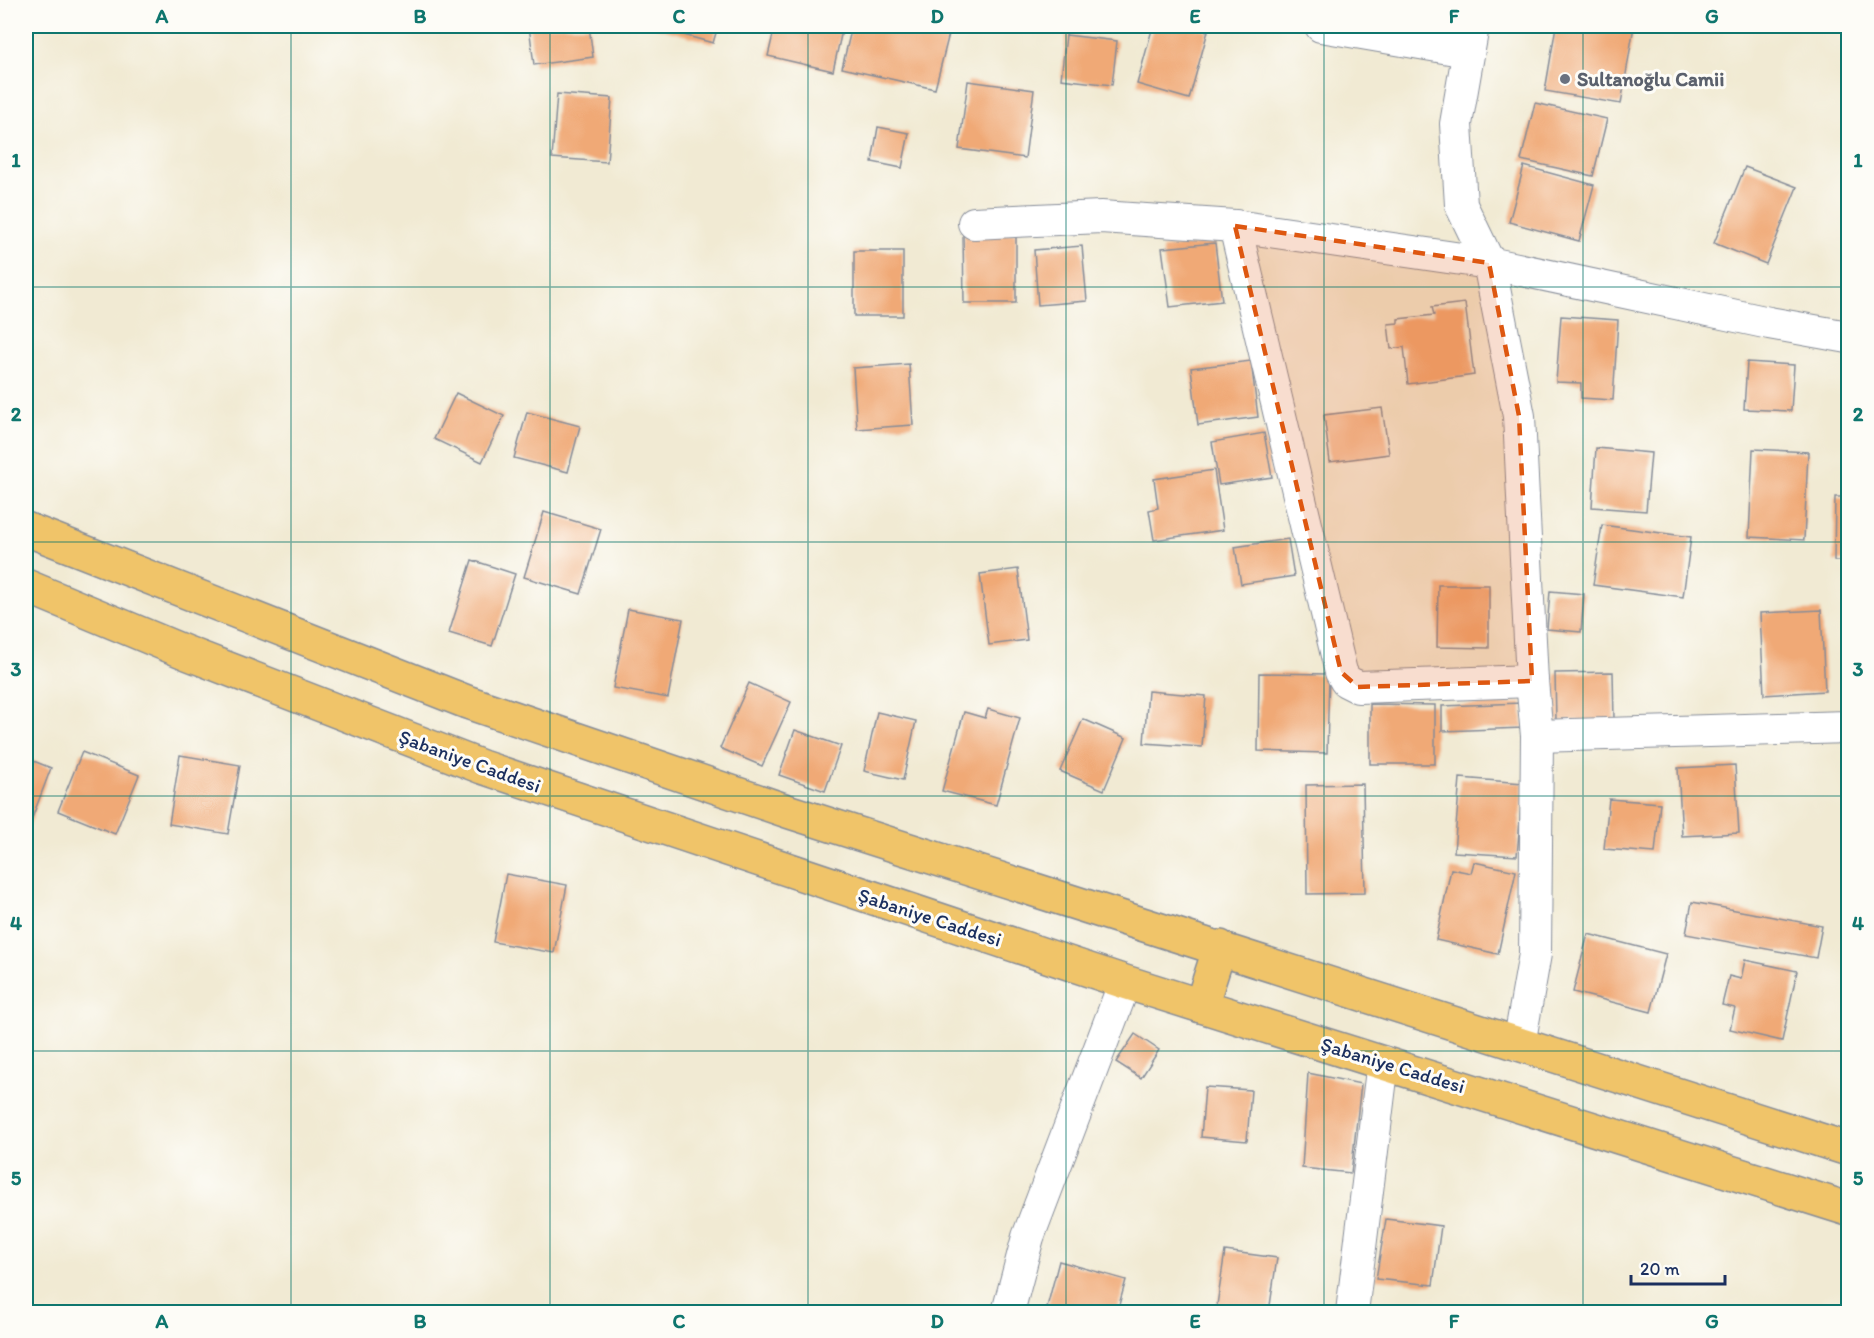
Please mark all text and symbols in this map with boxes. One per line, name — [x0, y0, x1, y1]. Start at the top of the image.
text: A — [155, 4, 169, 28]
text: B — [414, 4, 427, 28]
text: C — [673, 4, 686, 28]
text: D — [930, 4, 944, 28]
text: E — [1189, 4, 1201, 28]
text: F — [1449, 4, 1460, 28]
text: G — [1705, 4, 1719, 28]
place label: Sultanoğlu Camii — [1577, 67, 1724, 92]
marker: Sultanoğlu Camii — [1558, 72, 1572, 86]
text: 1 — [11, 148, 21, 172]
text: 1 — [1853, 148, 1863, 172]
text: 2 — [11, 402, 22, 426]
text: 2 — [1853, 402, 1864, 426]
text: 3 — [11, 657, 22, 681]
text: 3 — [1853, 657, 1864, 681]
street label: Şabaniye Caddesi — [396, 724, 544, 798]
street label: Şabaniye Caddesi — [855, 883, 1005, 951]
text: 4 — [10, 911, 22, 935]
text: 4 — [1852, 911, 1864, 935]
street label: Şabaniye Caddesi — [1318, 1032, 1468, 1098]
text: 5 — [11, 1166, 22, 1190]
text: 5 — [1853, 1166, 1864, 1190]
scale bar — [1631, 1248, 1726, 1286]
text: 20 m — [1640, 1258, 1680, 1280]
text: A — [155, 1309, 169, 1333]
text: B — [414, 1309, 427, 1333]
text: C — [673, 1309, 686, 1333]
text: D — [930, 1309, 944, 1333]
text: E — [1189, 1309, 1201, 1333]
text: F — [1449, 1309, 1460, 1333]
text: G — [1705, 1309, 1719, 1333]

